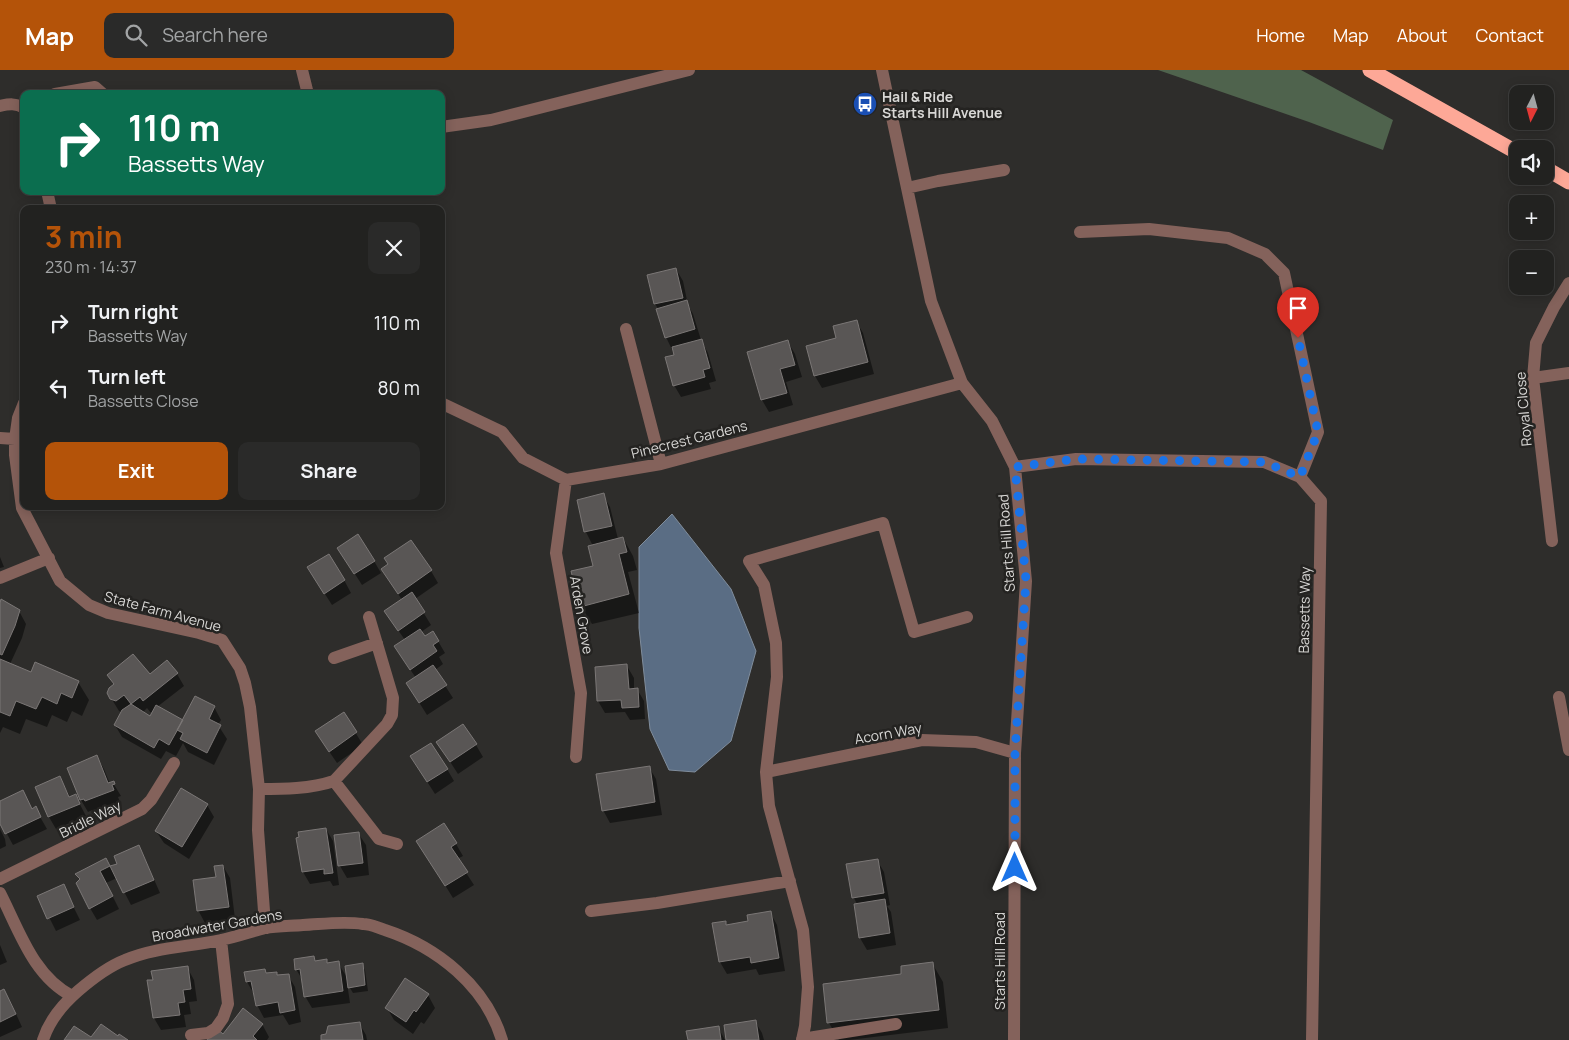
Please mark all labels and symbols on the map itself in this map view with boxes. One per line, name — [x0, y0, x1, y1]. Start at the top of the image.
north arrow — [1509, 85, 1554, 130]
place label: Hail & Ride Starts Hill Avenue — [882, 87, 1003, 122]
bus stop icon: Hail & Ride Starts Hill Avenue — [852, 91, 878, 117]
pin — [1277, 287, 1319, 338]
street label: Royal Close — [1510, 371, 1536, 447]
street label: Pinecrest Gardens — [629, 415, 749, 463]
street label: Starts Hill Road — [993, 493, 1019, 593]
street label: Bassetts Way — [1294, 566, 1314, 654]
street label: Arden Grove — [566, 574, 598, 656]
street label: State Farm Avenue — [102, 586, 224, 636]
street label: Acorn Way — [853, 718, 924, 748]
street label: Bridle Way — [56, 796, 125, 842]
position arrow — [988, 841, 1040, 893]
street label: Broadwater Gardens — [150, 904, 284, 946]
street label: Starts Hill Road — [990, 912, 1009, 1010]

